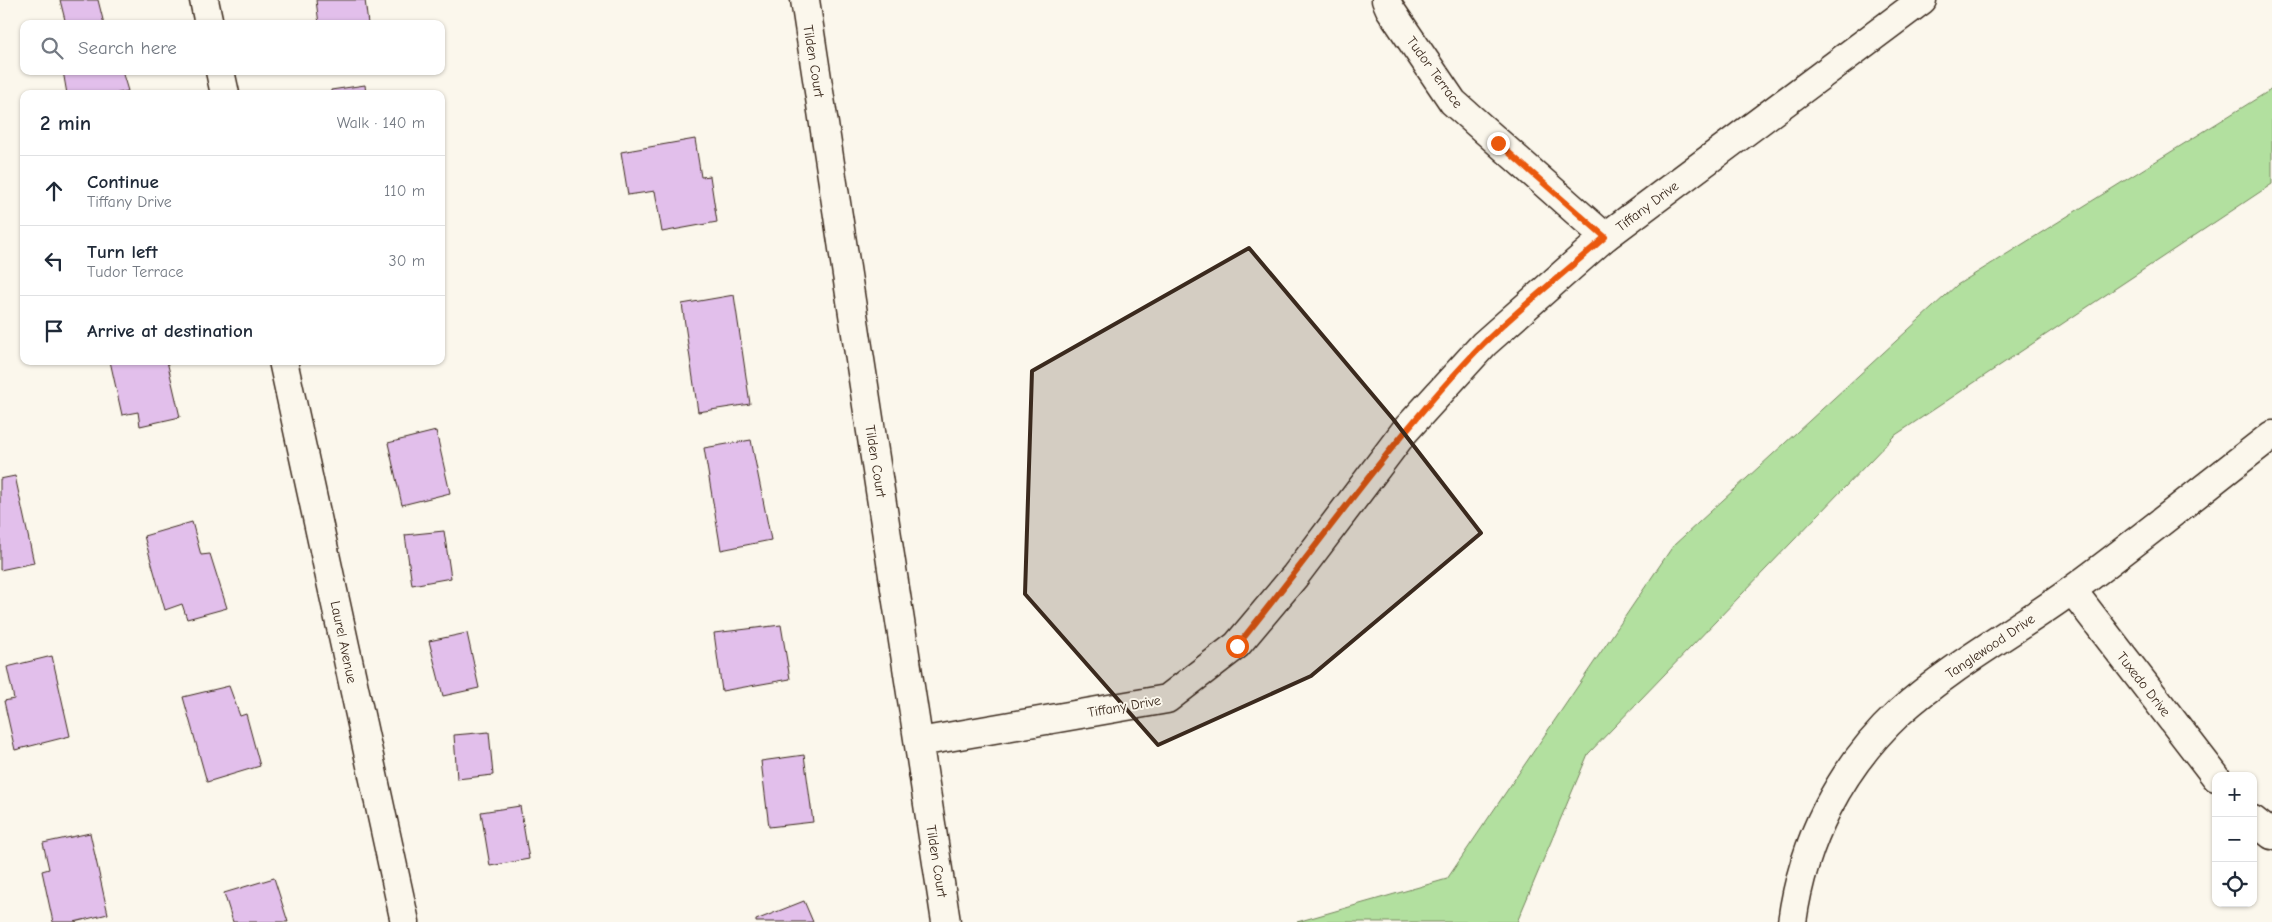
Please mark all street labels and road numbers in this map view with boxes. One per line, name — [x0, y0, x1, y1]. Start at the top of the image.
street label: Tilden Court — [799, 24, 828, 100]
street label: Tudor Terrace — [1403, 33, 1466, 111]
street label: Tiffany Drive — [1613, 177, 1682, 235]
street label: Tilden Court — [861, 424, 890, 500]
street label: Laurel Avenue — [326, 599, 361, 685]
street label: Tanglewood Drive — [1943, 610, 2038, 682]
street label: Tuxedo Drive — [2113, 649, 2174, 720]
street label: Tiffany Drive — [1086, 692, 1162, 721]
street label: Tilden Court — [922, 824, 951, 900]

